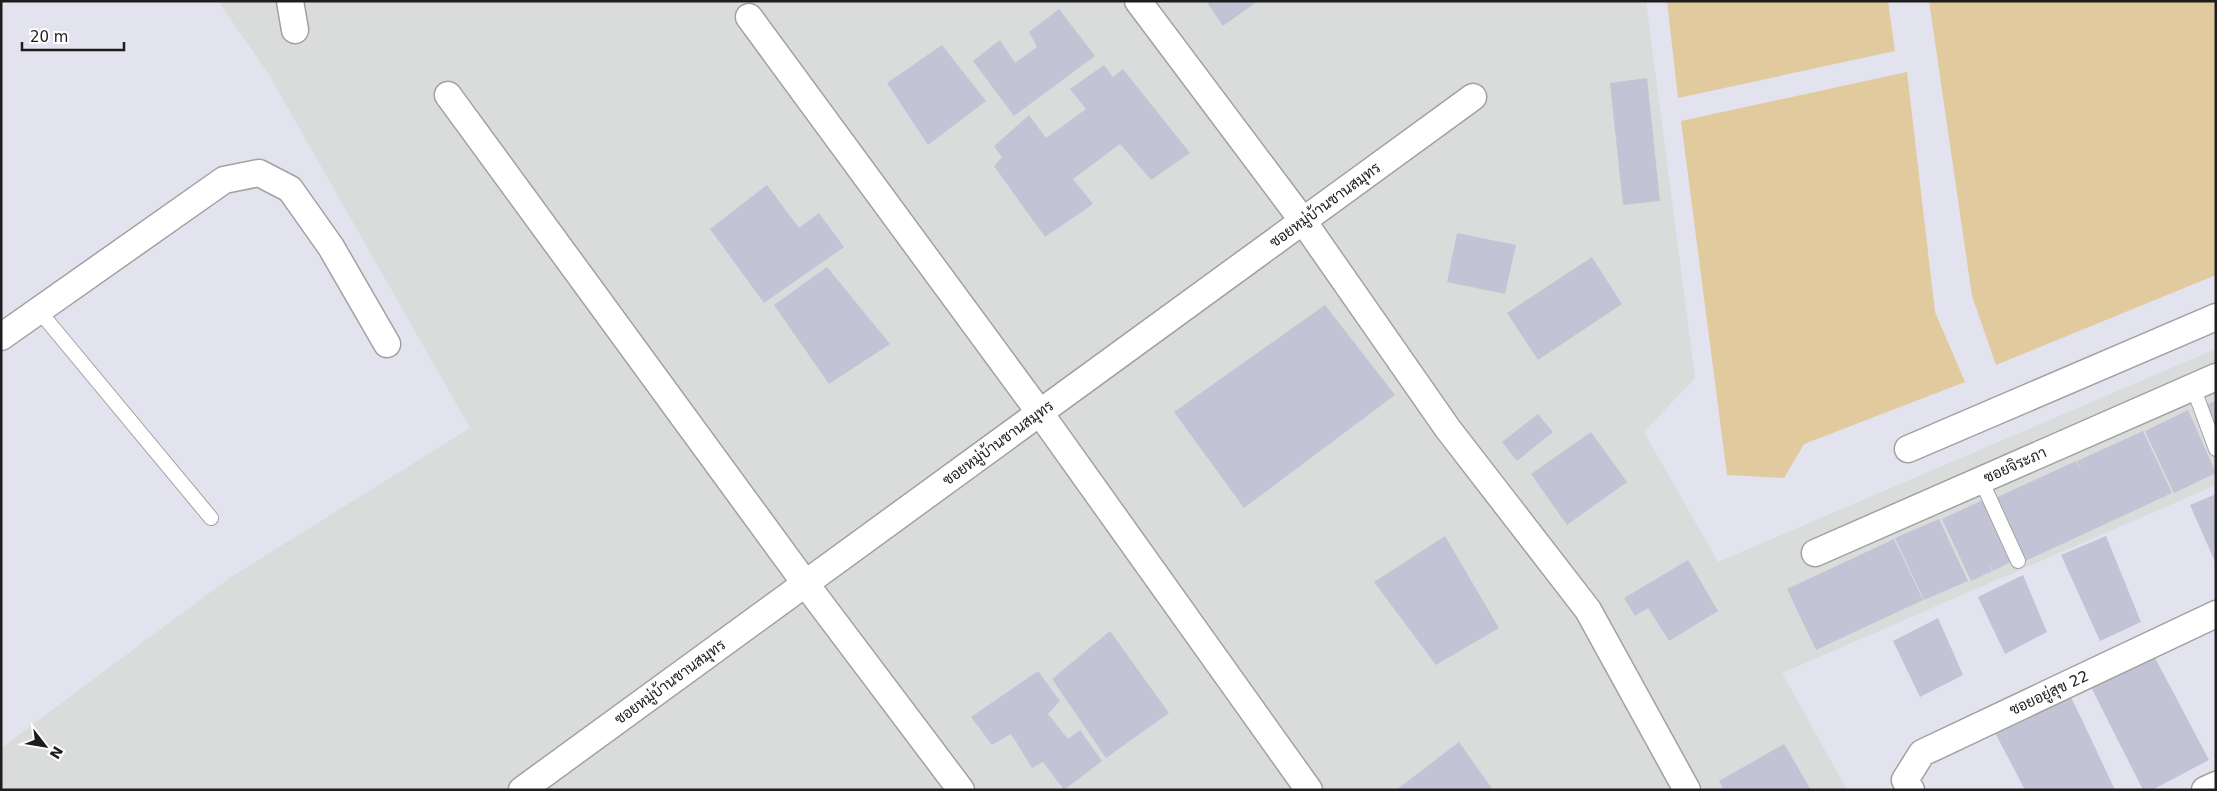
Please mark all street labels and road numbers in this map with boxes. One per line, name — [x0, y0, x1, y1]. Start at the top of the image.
street label: ซอยหมู่บ้านชานสมุทร — [1265, 158, 1385, 253]
street label: ซอยหมู่บ้านชานสมุทร — [938, 396, 1058, 491]
street label: ซอยจิระภา — [1981, 443, 2049, 487]
street label: ซอยหมู่บ้านชานสมุทร — [610, 635, 730, 730]
street label: ซอยอยู่สุข 22 — [2006, 666, 2092, 721]

